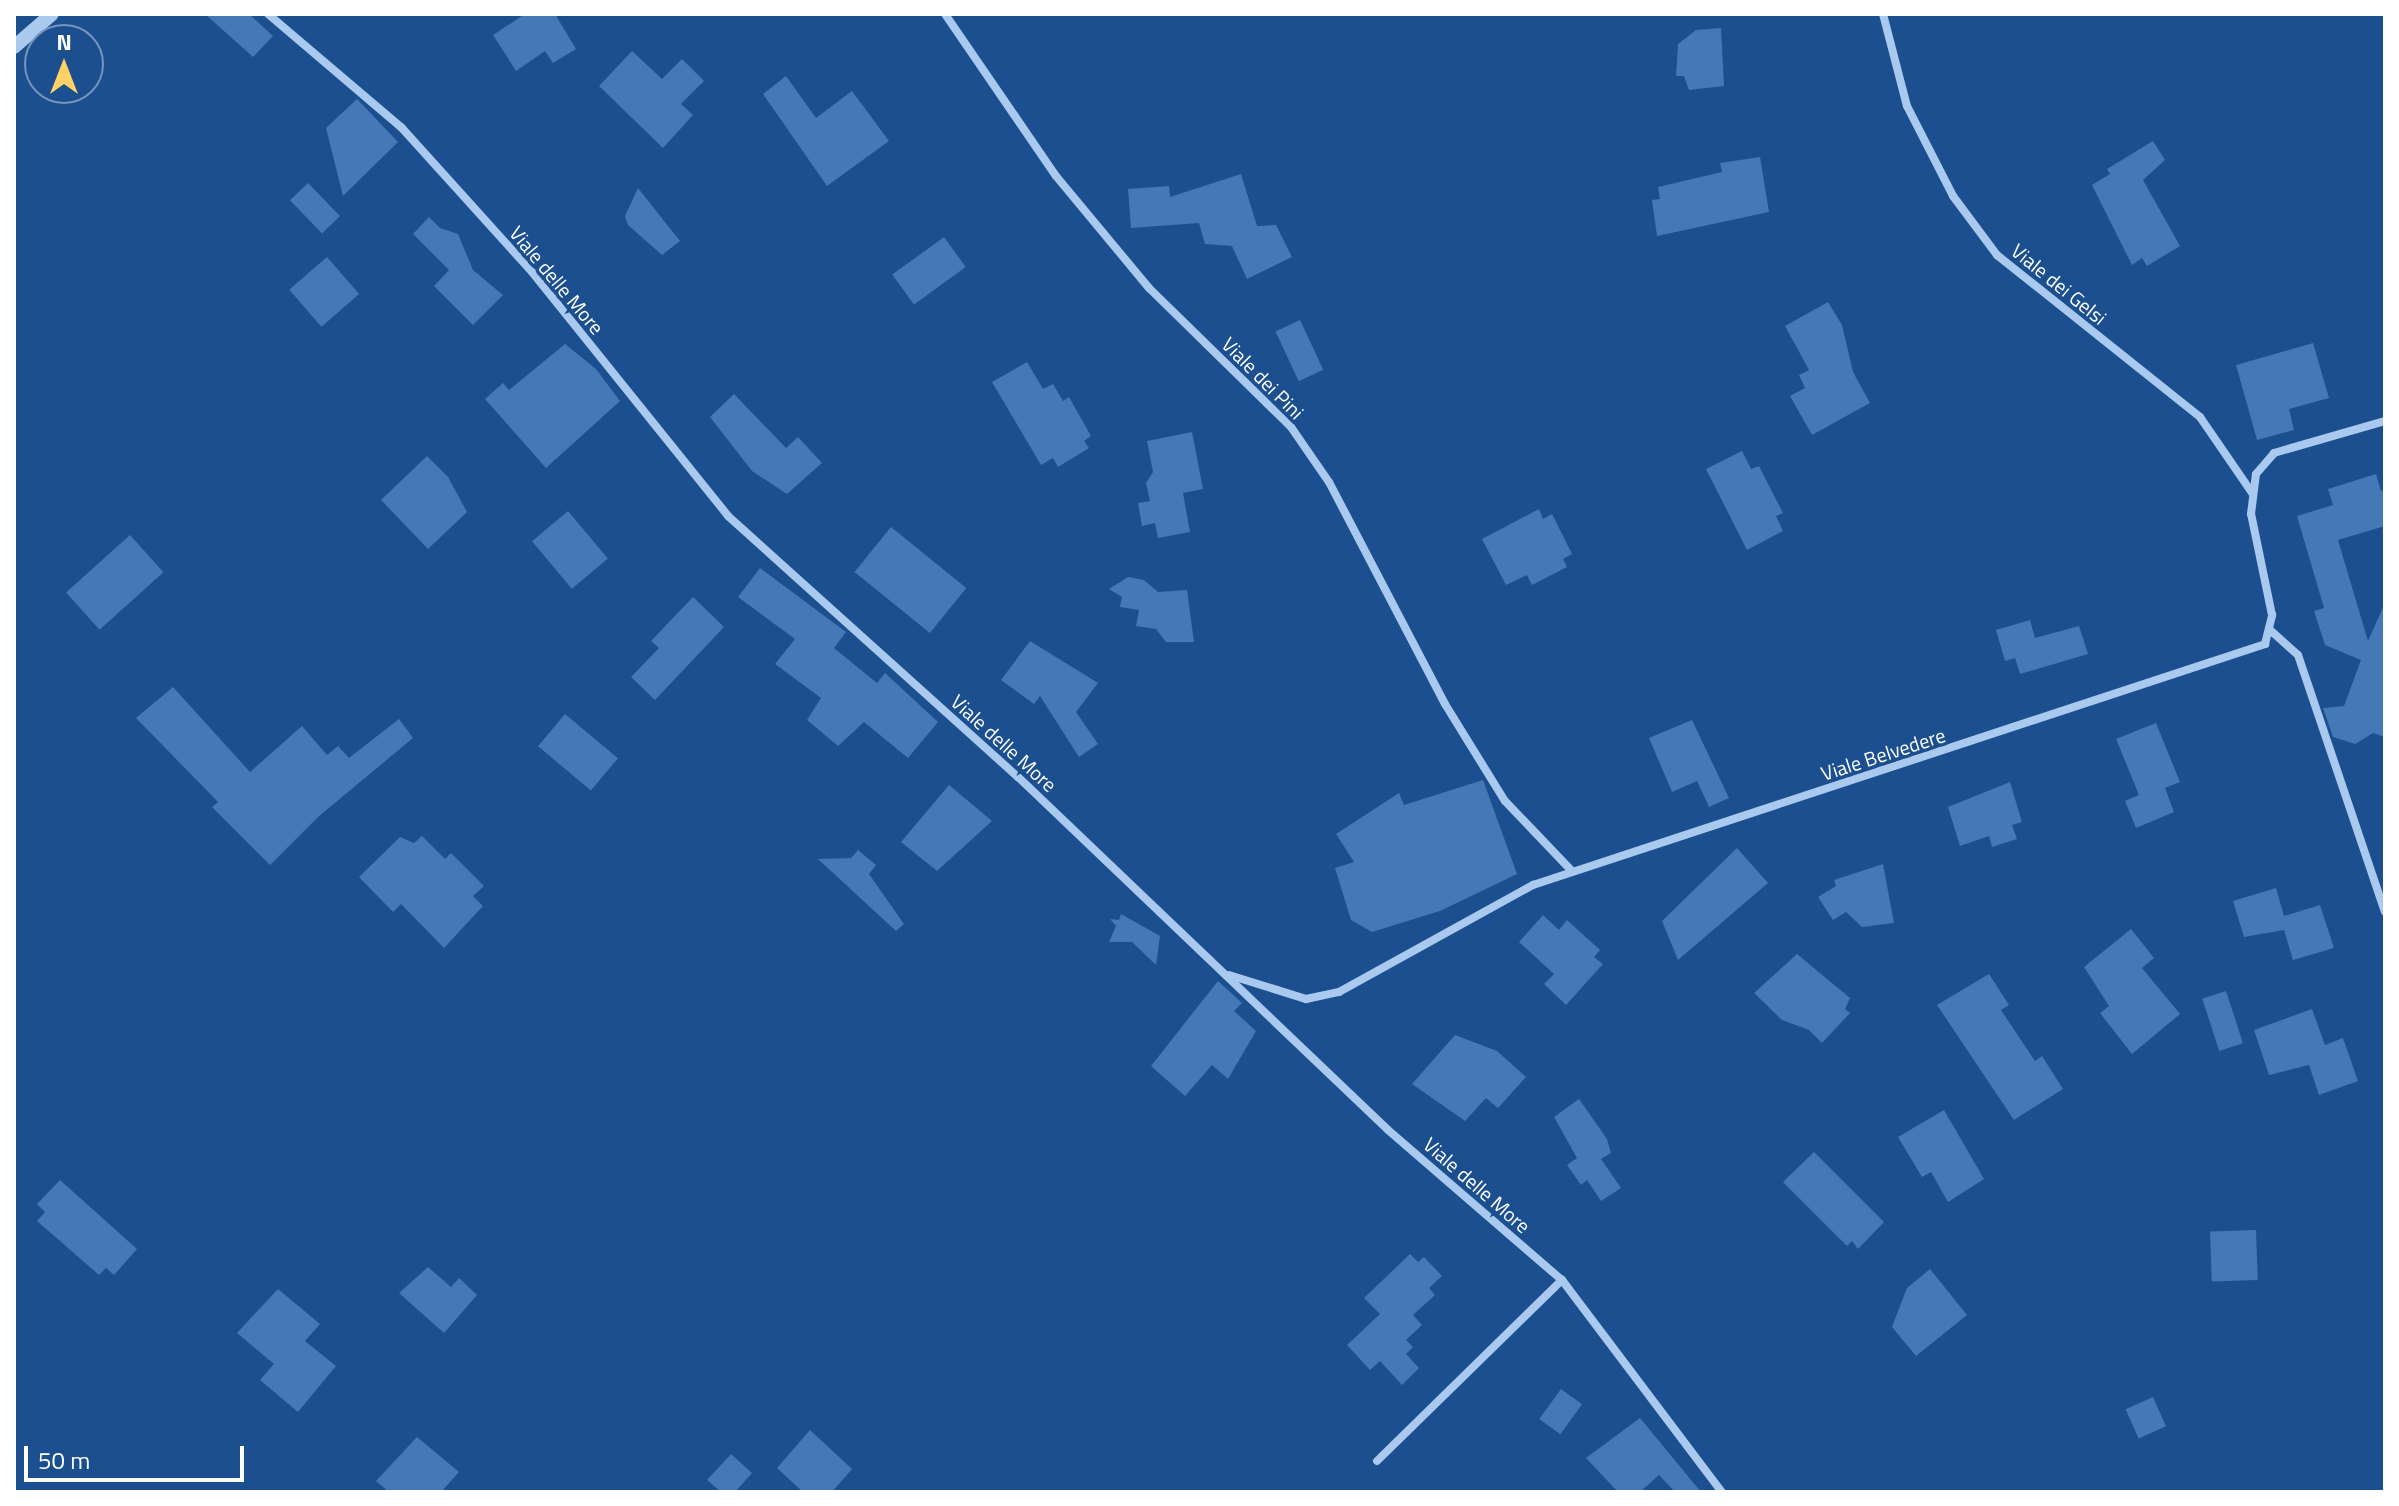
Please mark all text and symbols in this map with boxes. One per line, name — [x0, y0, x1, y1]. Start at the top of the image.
north arrow — [24, 24, 104, 104]
text: N — [56, 25, 72, 59]
street label: Viale delle More — [505, 221, 609, 339]
street label: Viale dei Gelsi — [2007, 238, 2111, 330]
street label: Viale dei Pini — [1217, 332, 1309, 424]
street label: Viale delle More — [946, 689, 1062, 797]
street label: Viale Belvedere — [1818, 723, 1948, 785]
street label: Viale delle More — [1419, 1132, 1535, 1238]
scale bar — [28, 1430, 248, 1480]
text: 50 m — [38, 1442, 90, 1478]

